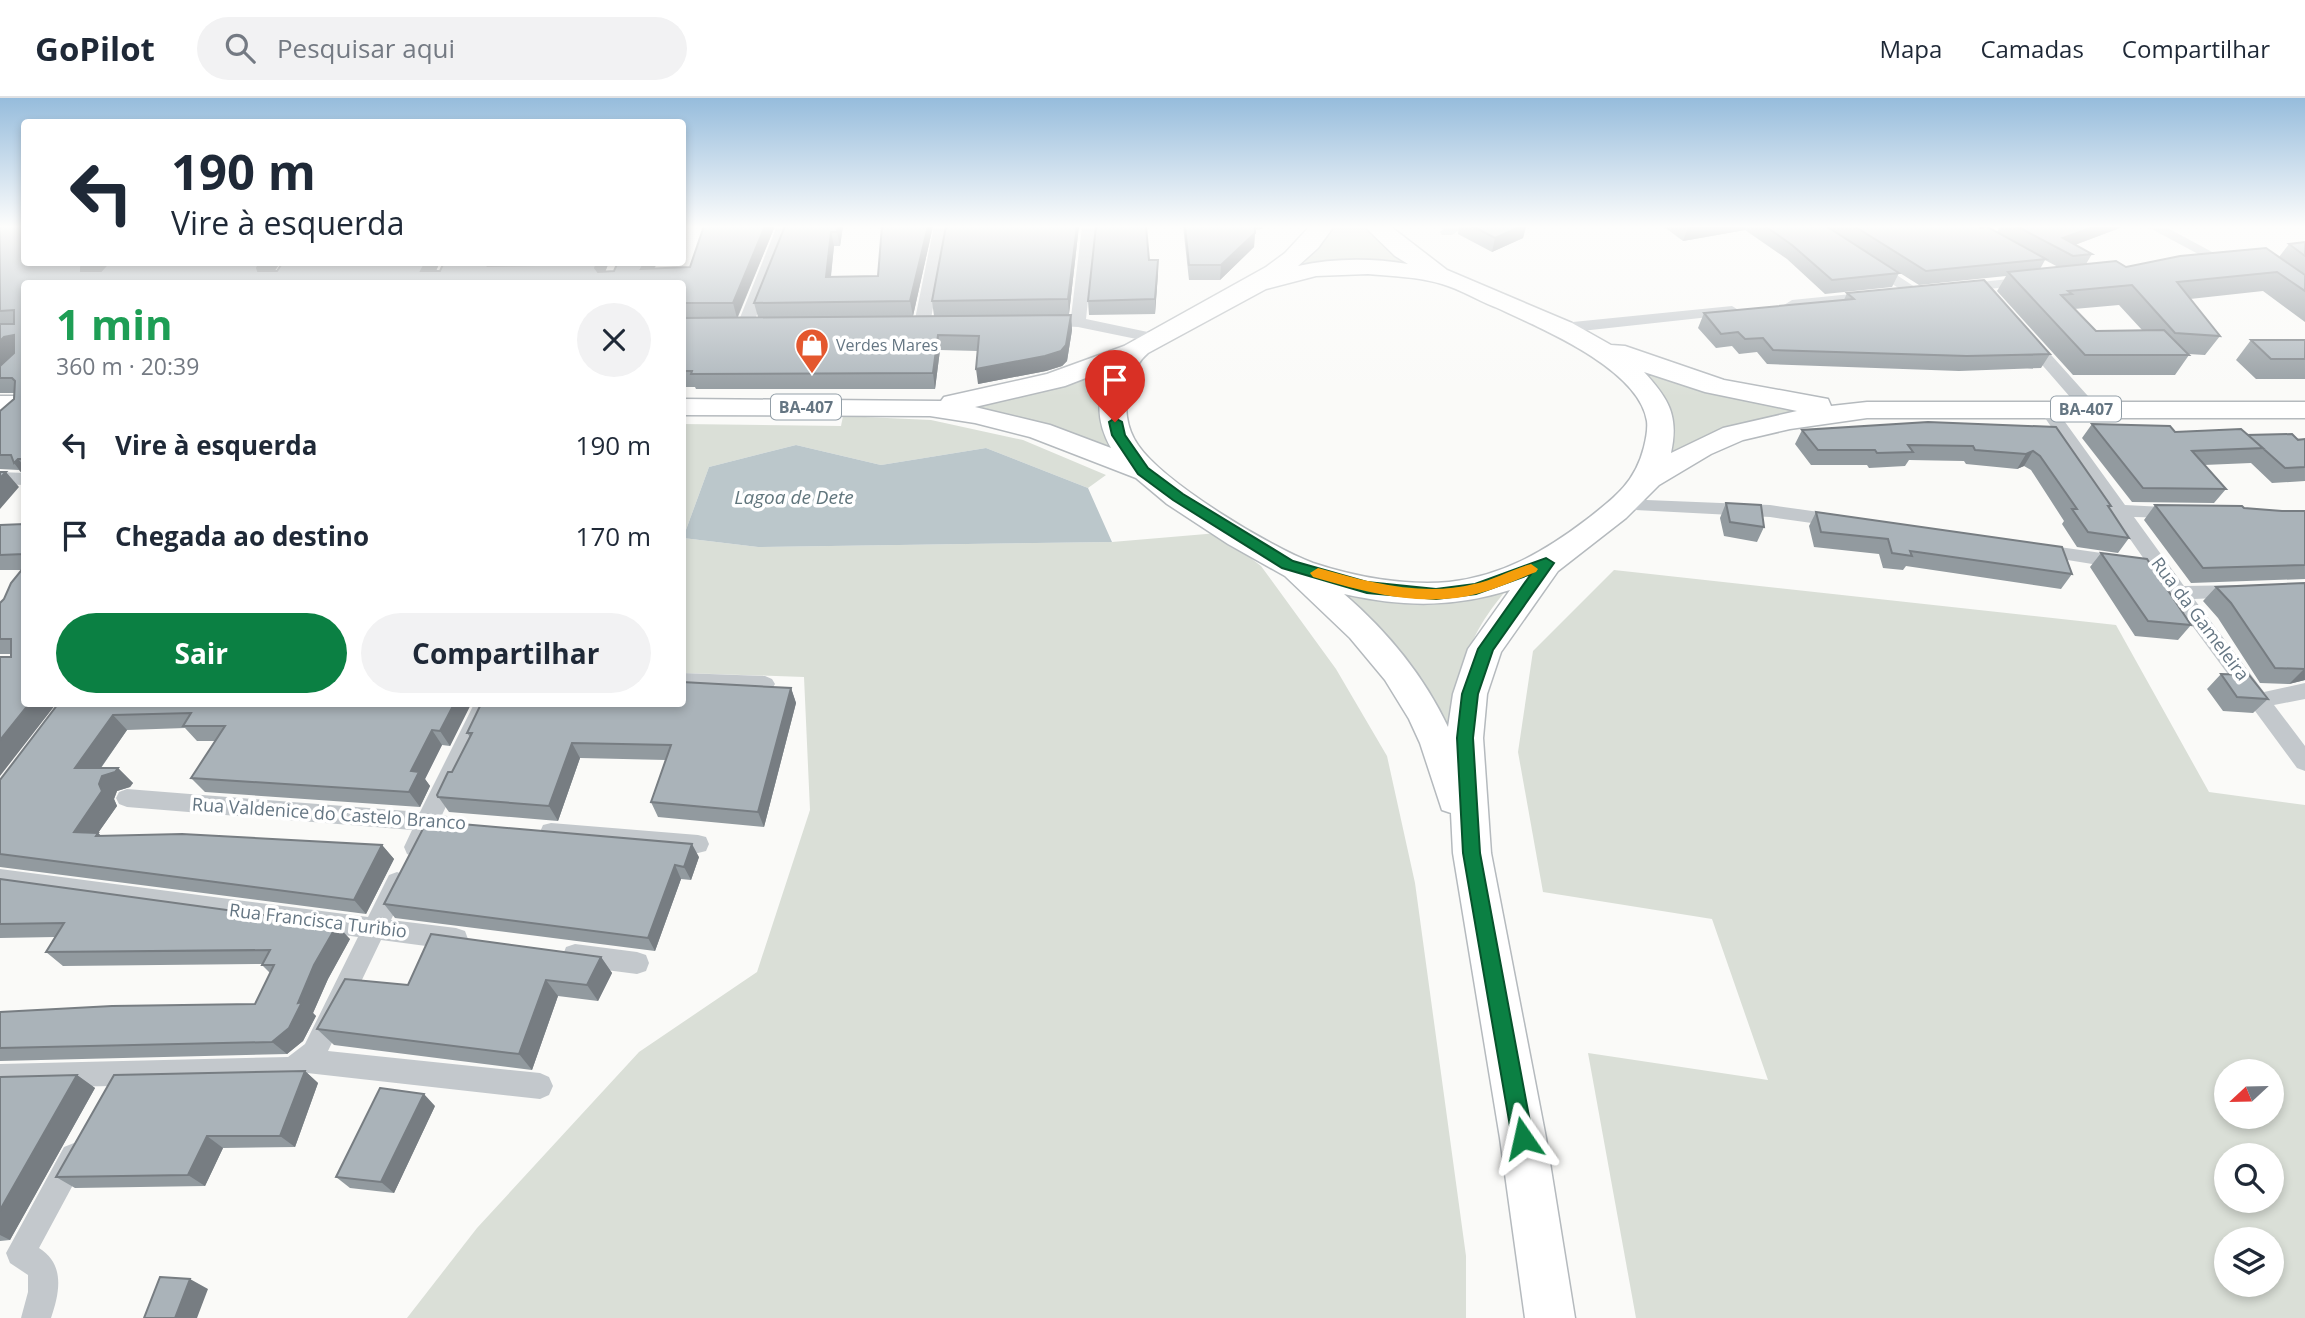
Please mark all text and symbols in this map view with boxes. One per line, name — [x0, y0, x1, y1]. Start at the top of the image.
search box — [197, 17, 687, 80]
text: GoPilot — [35, 26, 155, 71]
icon: search — [221, 29, 259, 67]
text: Pesquisar aqui — [277, 30, 455, 66]
text: Mapa — [1879, 32, 1942, 65]
text: Camadas — [1980, 32, 2084, 65]
text: Compartilhar — [2122, 32, 2270, 65]
text: 190 m — [171, 138, 316, 204]
icon: left — [56, 147, 147, 238]
text: Vire à esquerda — [171, 201, 404, 244]
text: 1 min — [56, 295, 173, 352]
button: close — [577, 303, 651, 377]
shop icon: Verdes Mares — [793, 326, 831, 375]
place label: Verdes Mares — [836, 334, 938, 356]
text: 360 m · 20:39 — [56, 350, 199, 382]
pin — [1085, 350, 1145, 422]
icon: arrive — [1096, 361, 1134, 399]
road number: BA-407 — [771, 394, 841, 420]
road number: BA-407 — [2051, 396, 2121, 422]
icon: left — [56, 426, 94, 464]
text: Vire à esquerda — [115, 427, 317, 463]
text: 190 m — [576, 427, 651, 463]
water label: Lagoa de Dete — [734, 484, 854, 510]
icon: arrive — [56, 517, 94, 555]
text: Chegada ao destino — [115, 518, 369, 554]
text: 170 m — [576, 518, 651, 554]
street label: Rua da Gameleira — [2146, 552, 2255, 685]
button: Sair — [56, 613, 347, 693]
button: Compartilhar — [361, 613, 651, 693]
street label: Rua Valdenice do Castelo Branco — [191, 791, 467, 835]
street label: Rua Francisca Turibio — [228, 897, 408, 943]
north arrow — [2214, 1059, 2284, 1129]
map controls — [2214, 1059, 2284, 1297]
position arrow — [1486, 1101, 1560, 1175]
button: search — [2214, 1143, 2284, 1213]
button: layers — [2214, 1227, 2284, 1297]

